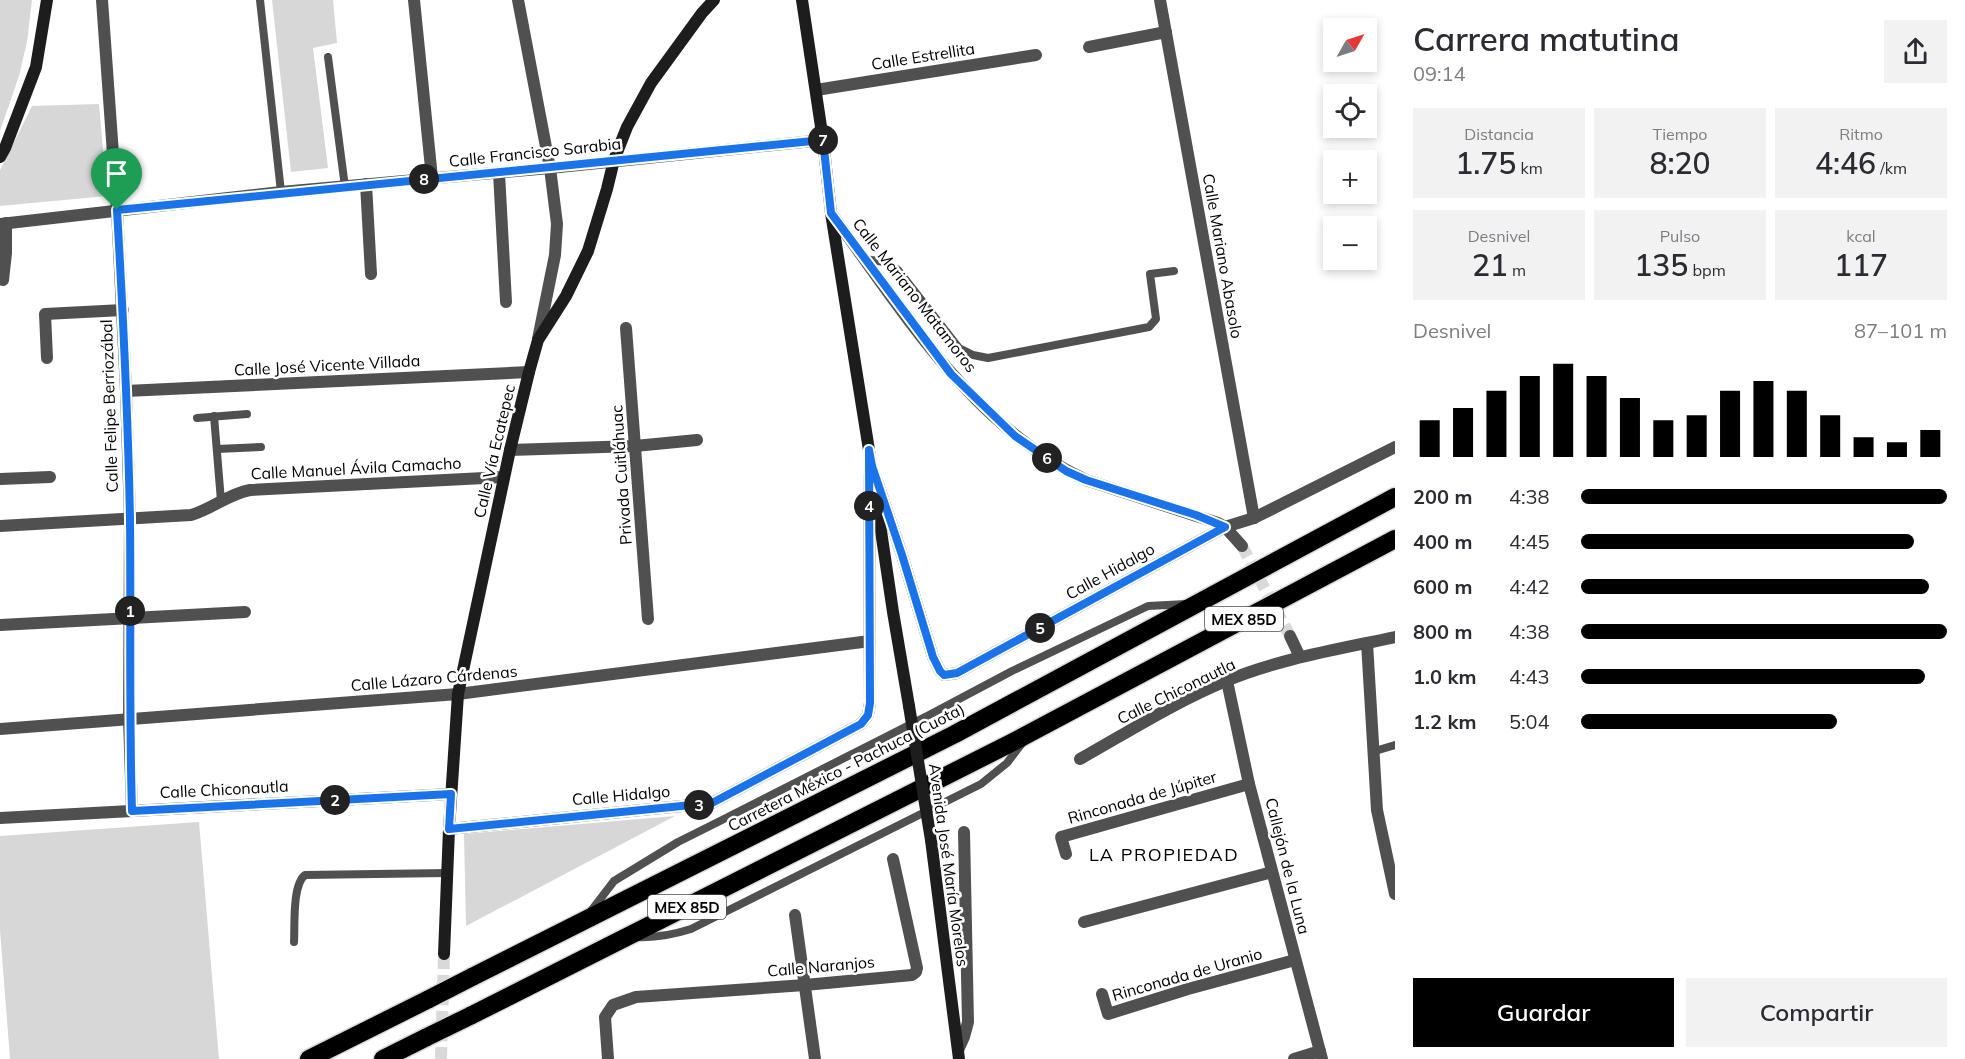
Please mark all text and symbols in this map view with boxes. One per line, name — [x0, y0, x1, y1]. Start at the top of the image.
north arrow — [1323, 18, 1377, 72]
map controls — [1323, 18, 1377, 270]
text: Carrera matutina — [1413, 18, 1680, 59]
button: share — [1884, 20, 1947, 83]
street label: Calle Estrellita — [870, 38, 976, 74]
text: 09:14 — [1413, 61, 1466, 86]
button: locate — [1323, 84, 1377, 138]
text: Distancia — [1464, 124, 1534, 144]
text: Tiempo — [1653, 124, 1707, 144]
text: Ritmo — [1839, 124, 1883, 144]
pin: 7 — [808, 125, 838, 155]
text: 7 — [818, 130, 828, 150]
street label: Calle Francisco Sarabia — [448, 133, 622, 171]
text: 1.75 — [1455, 144, 1516, 182]
text: 8:20 — [1649, 144, 1711, 182]
text: 4:46 — [1815, 144, 1876, 182]
pin — [91, 148, 142, 210]
button: + — [1323, 150, 1377, 204]
icon: arrive — [100, 157, 133, 190]
text: km — [1516, 158, 1543, 178]
text: /km — [1876, 158, 1907, 178]
pin: 8 — [409, 164, 439, 194]
text: 8 — [419, 169, 429, 189]
street label: Calle Mariano Abasolo — [1199, 172, 1247, 340]
street label: Calle Mariano Matamoros — [848, 214, 982, 376]
button: − — [1323, 216, 1377, 270]
text: Desnivel — [1468, 226, 1530, 246]
text: Pulso — [1660, 226, 1700, 246]
text: kcal — [1846, 226, 1876, 246]
text: 21 — [1472, 246, 1508, 284]
text: 135 — [1634, 246, 1688, 284]
text: 117 — [1834, 246, 1888, 284]
text: m — [1508, 260, 1526, 280]
text: bpm — [1688, 260, 1726, 280]
text: Desnivel — [1413, 318, 1491, 343]
text: 87–101 m — [1854, 318, 1947, 343]
street label: Calle Felipe Berriozábal — [96, 319, 122, 493]
street label: Calle José Vicente Villada — [233, 350, 421, 380]
street label: Calle Vía Ecatepec — [469, 382, 519, 520]
street label: Privada Cuitláhuac — [606, 404, 636, 546]
pin: 6 — [1032, 443, 1062, 473]
text: 6 — [1042, 448, 1052, 468]
street label: Calle Manuel Ávila Camacho — [250, 452, 462, 484]
text: 200 m — [1413, 484, 1472, 509]
text: 4:38 — [1509, 484, 1550, 509]
pin: 4 — [854, 491, 884, 521]
text: 4 — [864, 496, 874, 516]
text: 400 m — [1413, 529, 1472, 554]
text: 4:45 — [1509, 529, 1550, 554]
street label: Calle Hidalgo — [1062, 538, 1158, 604]
text: 600 m — [1413, 574, 1472, 599]
text: 4:42 — [1509, 574, 1550, 599]
pin: 1 — [115, 596, 145, 626]
text: 1 — [125, 601, 135, 621]
road number: MEX 85D — [1205, 607, 1283, 631]
pin: 5 — [1025, 613, 1055, 643]
text: 5 — [1035, 618, 1045, 638]
text: 800 m — [1413, 619, 1472, 644]
text: 4:38 — [1509, 619, 1550, 644]
street label: Calle Chiconautla — [1114, 654, 1238, 728]
street label: Calle Lázaro Cárdenas — [350, 661, 518, 695]
text: 1.0 km — [1413, 664, 1476, 689]
text: 4:43 — [1509, 664, 1550, 689]
street label: Carretera México - Pachuca (Cuota) — [724, 698, 968, 836]
text: 1.2 km — [1413, 709, 1476, 734]
text: 5:04 — [1509, 709, 1550, 734]
street label: Avenida José María Morelos — [925, 762, 973, 968]
street label: Rinconada de Júpiter — [1065, 766, 1219, 828]
street label: Calle Chiconautla — [159, 776, 289, 802]
street label: Calle Hidalgo — [571, 781, 671, 809]
pin: 2 — [320, 785, 350, 815]
text: 2 — [330, 790, 340, 810]
pin: 3 — [684, 790, 714, 820]
text: 3 — [694, 795, 704, 815]
street label: Callejón de la Luna — [1261, 796, 1315, 936]
district label: LA PROPIEDAD — [1089, 843, 1239, 866]
road number: MEX 85D — [648, 895, 726, 919]
street label: Rinconada de Uranio — [1110, 943, 1264, 1005]
street label: Calle Naranjos — [766, 951, 876, 981]
button: Guardar — [1413, 978, 1674, 1047]
button: Compartir — [1686, 978, 1947, 1047]

